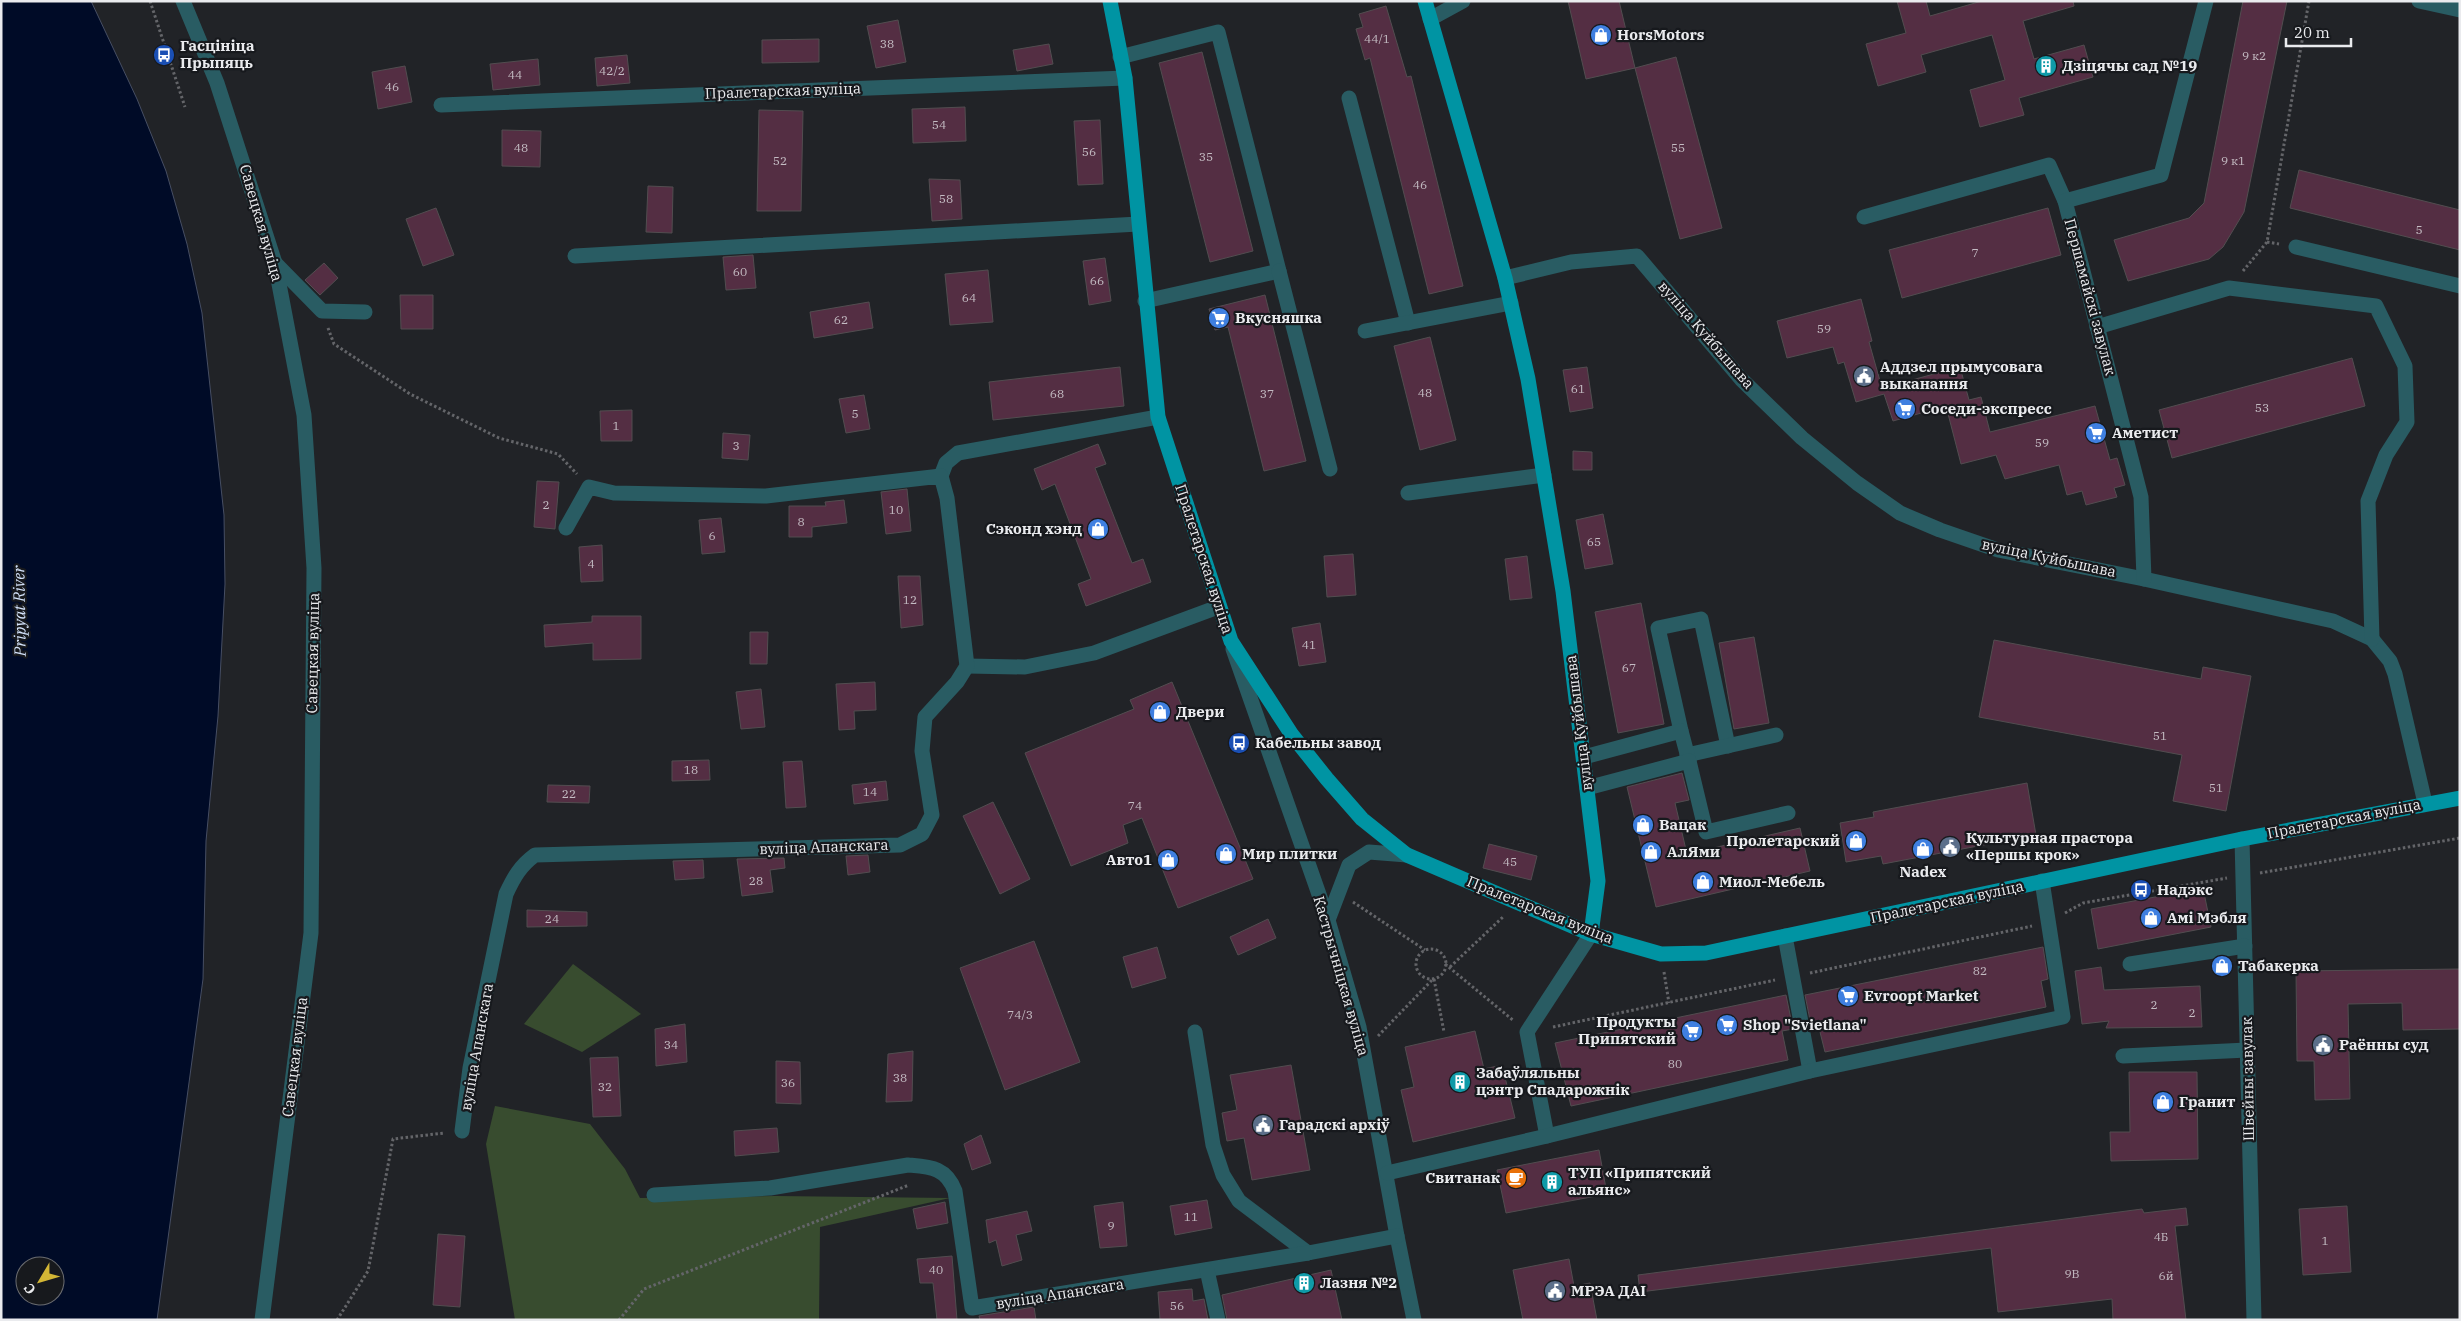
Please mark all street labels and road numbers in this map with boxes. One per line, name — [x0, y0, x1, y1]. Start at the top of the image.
street label: Пралетарская вуліца — [705, 78, 861, 103]
street label: Савецкая вуліца — [236, 162, 287, 284]
street label: Першамайскі завулак — [2060, 216, 2121, 378]
street label: вуліца Куйбышава — [1654, 277, 1758, 393]
street label: Пралетарская вуліца — [1171, 482, 1238, 636]
street label: вуліца Куйбышава — [1980, 534, 2118, 581]
street label: Савецкая вуліца — [302, 592, 323, 714]
street label: вуліца Куйбышава — [1561, 654, 1596, 792]
street label: Пралетарская вуліца — [2265, 794, 2422, 843]
street label: вуліца Апанскага — [759, 835, 889, 858]
street label: Пралетарская вуліца — [1464, 871, 1616, 948]
street label: Пралетарская вуліца — [1869, 876, 2025, 927]
street label: Кастрычніцкая вуліца — [1310, 894, 1373, 1058]
street label: вуліца Апанскага — [456, 982, 497, 1112]
street label: Савецкая вуліца — [278, 996, 311, 1118]
street label: Швейны завулак — [2237, 1016, 2258, 1141]
street label: вуліца Апанскага — [995, 1274, 1125, 1313]

